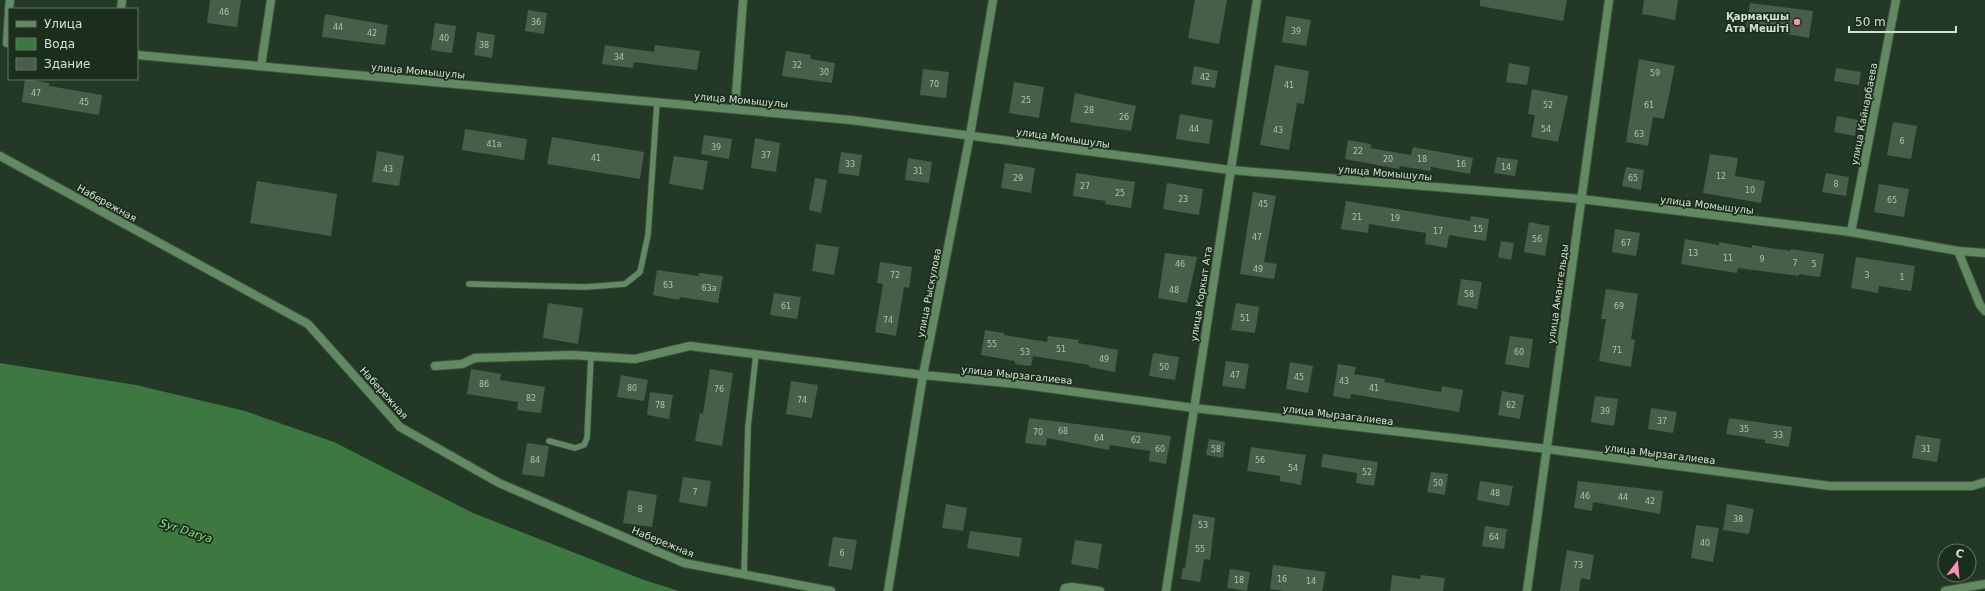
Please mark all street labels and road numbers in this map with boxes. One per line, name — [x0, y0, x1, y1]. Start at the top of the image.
street label: улица Момышулы — [370, 61, 466, 81]
street label: улица Кайнарбаева — [1849, 62, 1879, 166]
street label: улица Момышулы — [693, 90, 789, 110]
street label: улица Момышулы — [1015, 126, 1111, 150]
street label: улица Момышулы — [1337, 163, 1433, 183]
street label: Набережная — [75, 182, 139, 224]
street label: улица Момышулы — [1659, 194, 1755, 216]
street label: улица Амангельды — [1546, 243, 1570, 345]
street label: улица Коркыт Ата — [1188, 246, 1214, 342]
street label: улица Рыскулова — [915, 247, 943, 339]
street label: улица Мырзагалиева — [961, 364, 1073, 386]
street label: Набережная — [358, 365, 410, 421]
street label: улица Мырзагалиева — [1282, 403, 1394, 427]
street label: улица Мырзагалиева — [1604, 442, 1716, 466]
street label: Набережная — [630, 525, 696, 559]

